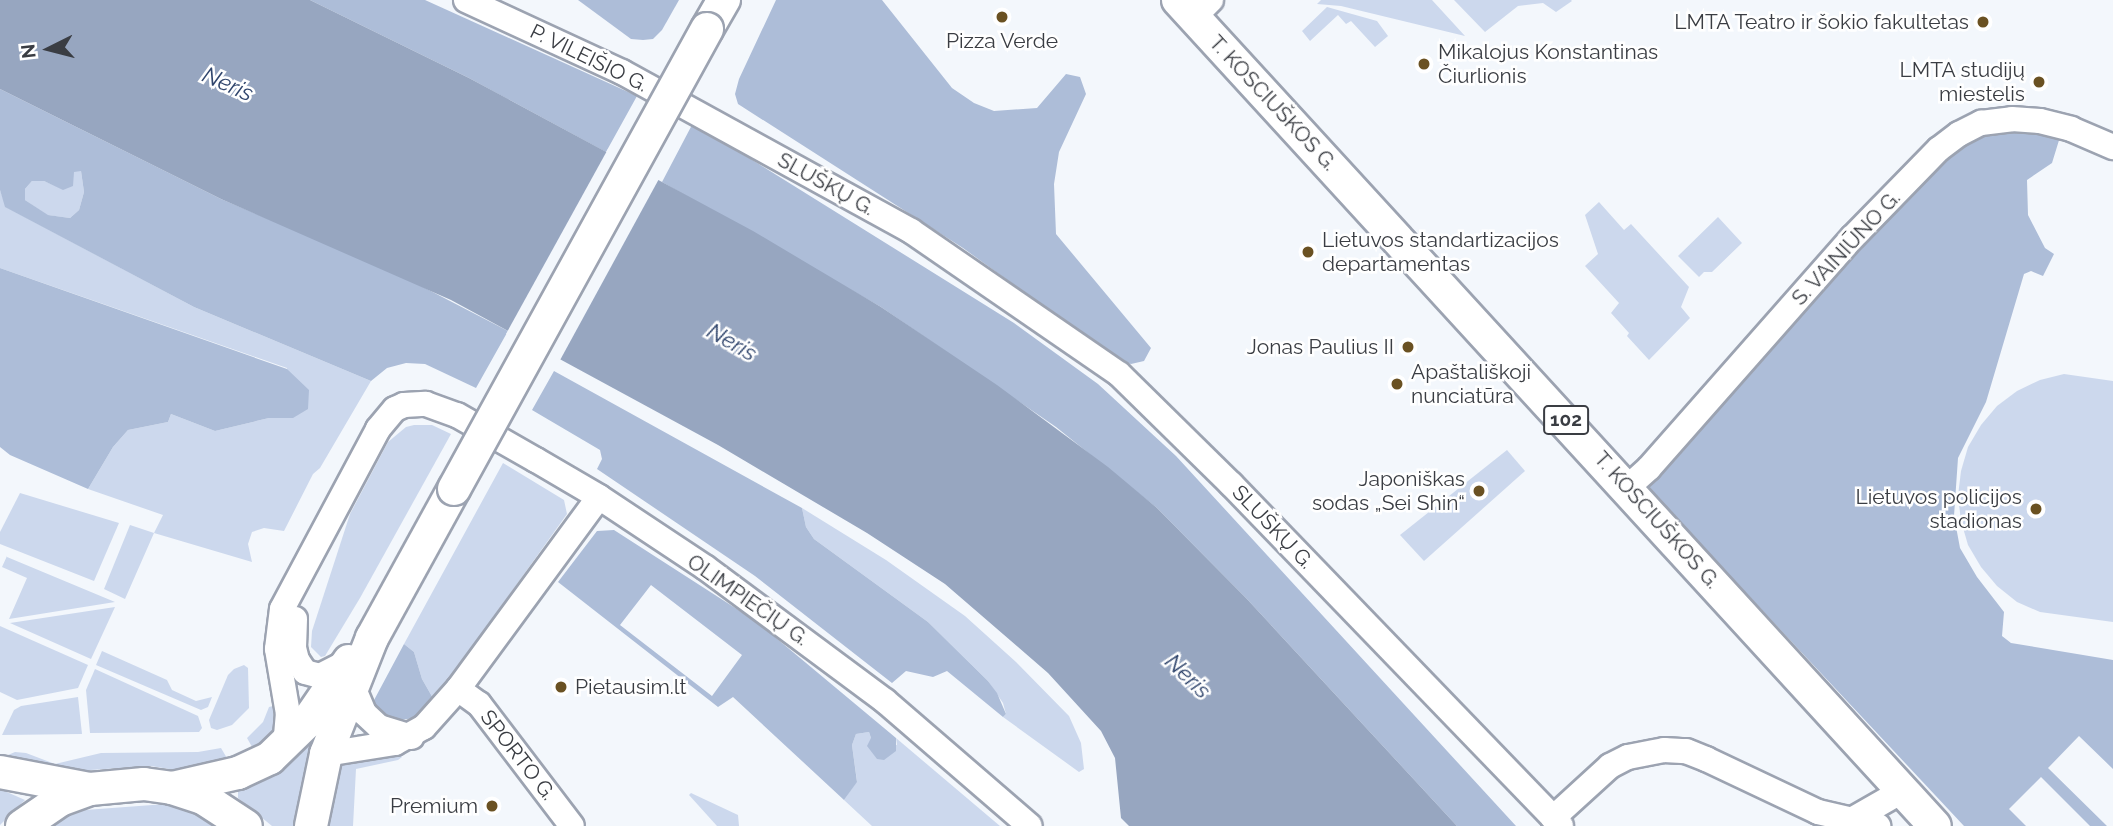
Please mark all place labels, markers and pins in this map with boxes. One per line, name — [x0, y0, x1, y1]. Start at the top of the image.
marker: Pizza Verde — [994, 9, 1010, 25]
place label: LMTA Teatro ir šokio fakultetas — [1672, 9, 1969, 35]
marker: LMTA Teatro ir šokio fakultetas — [1975, 14, 1991, 30]
place label: Pizza Verde — [946, 28, 1058, 54]
place label: Mikalojus Konstantinas Čiurlionis — [1438, 39, 1658, 89]
marker: Mikalojus Konstantinas Čiurlionis — [1416, 56, 1432, 72]
place label: LMTA studijų miestelis — [1899, 57, 2025, 107]
marker: LMTA studijų miestelis — [2031, 74, 2047, 90]
place label: Lietuvos standartizacijos departamentas — [1322, 227, 1559, 277]
marker: Lietuvos standartizacijos departamentas — [1300, 244, 1316, 260]
place label: Jonas Paulius II — [1247, 334, 1394, 360]
marker: Jonas Paulius II — [1400, 339, 1416, 355]
place label: Apaštališkoji nunciatūra — [1411, 359, 1531, 409]
marker: Apaštališkoji nunciatūra — [1389, 376, 1405, 392]
place label: Japoniškas sodas „Sei Shin“ — [1312, 466, 1465, 516]
marker: Japoniškas sodas „Sei Shin“ — [1471, 483, 1487, 499]
place label: Lietuvos policijos stadionas — [1855, 484, 2022, 534]
marker: Lietuvos policijos stadionas — [2028, 501, 2044, 517]
place label: Pietausim.lt — [575, 674, 687, 700]
marker: Pietausim.lt — [553, 679, 569, 695]
place label: Premium — [390, 793, 478, 819]
marker: Premium — [484, 798, 500, 814]

